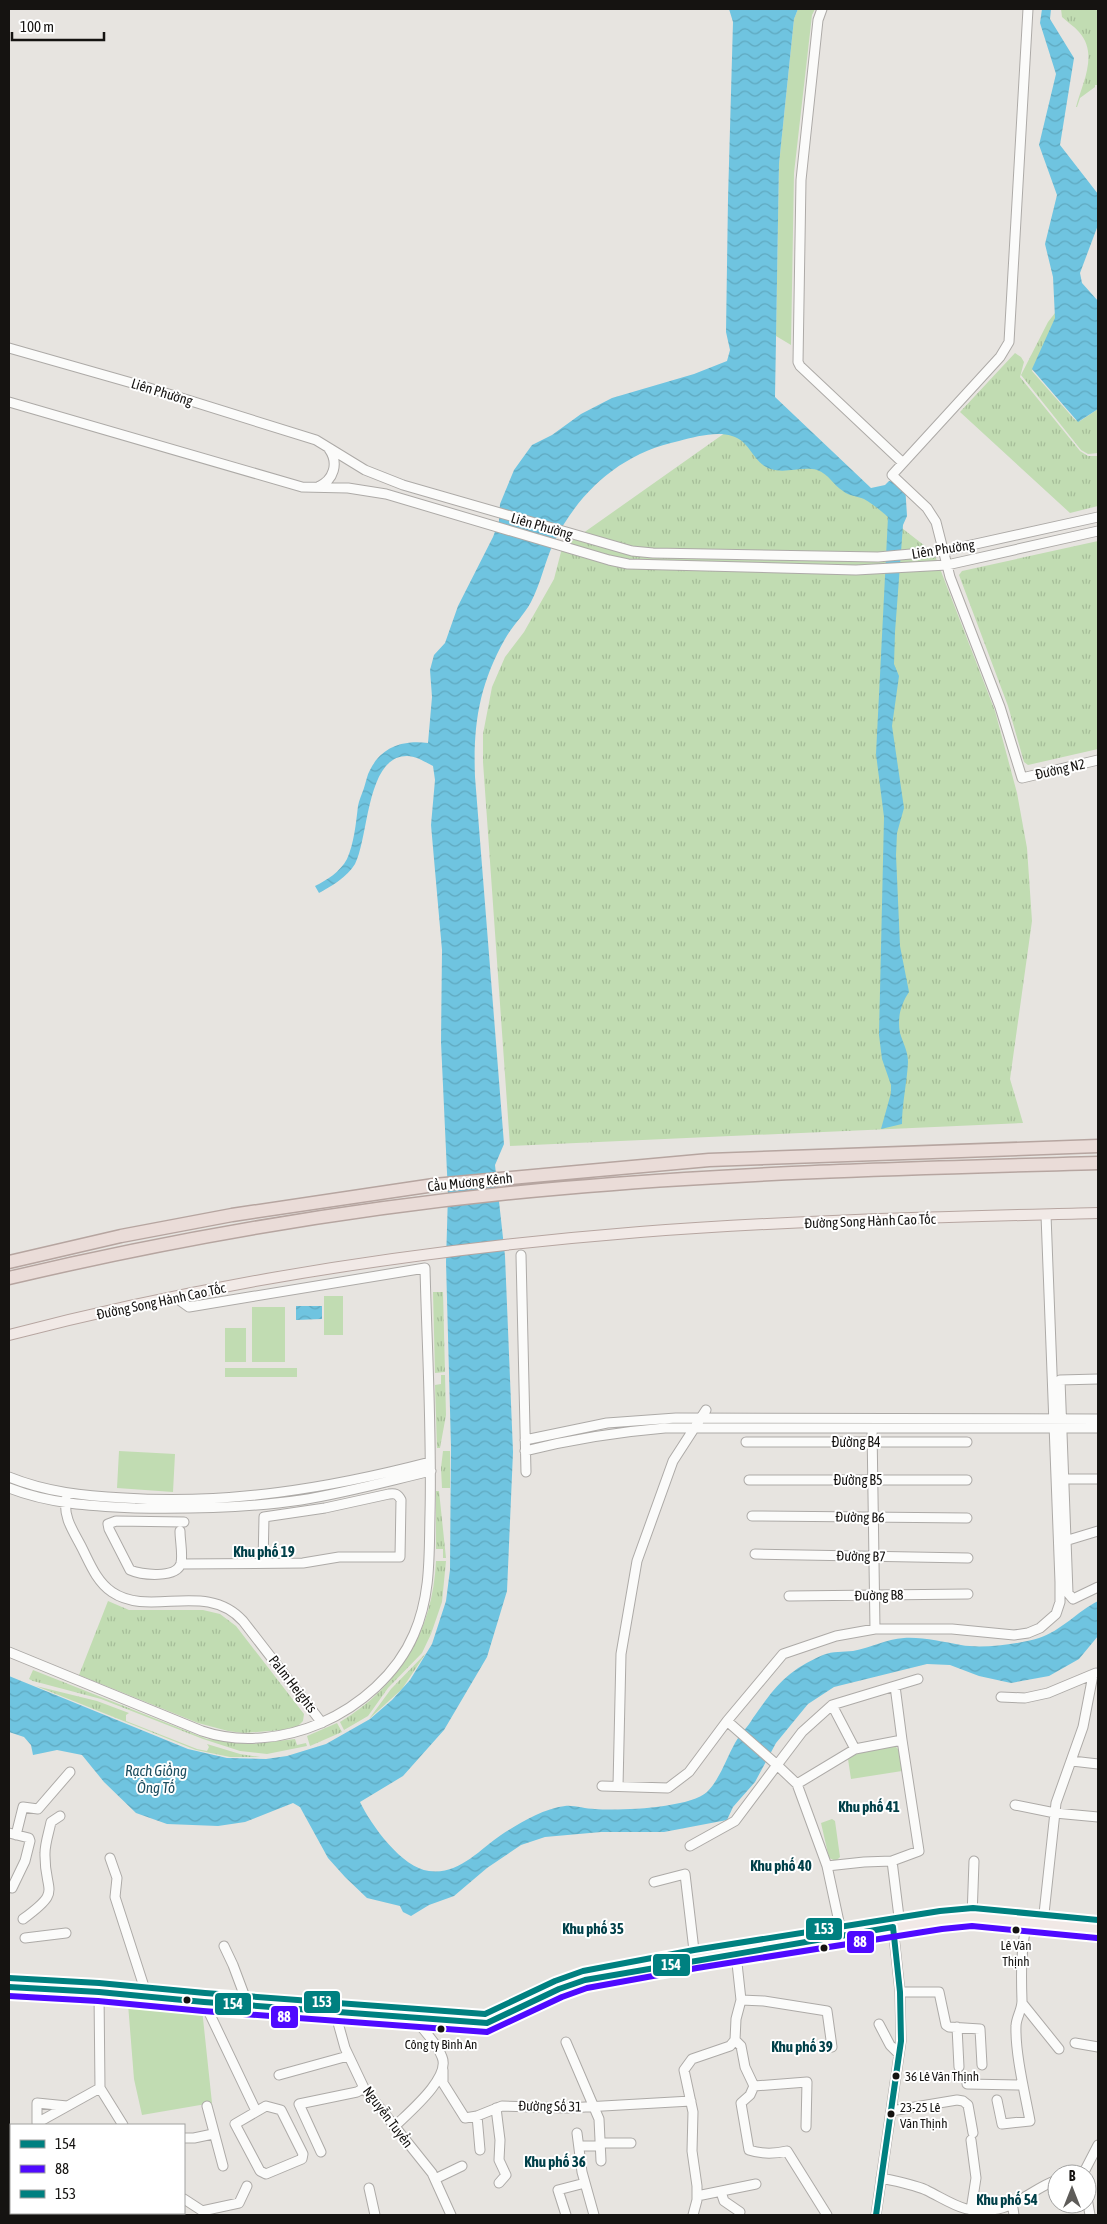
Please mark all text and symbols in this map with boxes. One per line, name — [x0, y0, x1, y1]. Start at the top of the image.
scale bar — [12, 10, 105, 42]
text: 100 m — [20, 18, 54, 35]
street label: Liên Phường — [129, 375, 195, 409]
street label: Liên Phường — [509, 510, 575, 542]
street label: Liên Phường — [910, 536, 976, 562]
street label: Đường N2 — [1033, 755, 1087, 783]
street label: Cầu Mương Kênh — [427, 1169, 513, 1194]
street label: Đường Song Hành Cao Tốc — [804, 1210, 937, 1231]
street label: Đường Song Hành Cao Tốc — [95, 1278, 228, 1323]
street label: Đường B4 — [831, 1434, 881, 1450]
street label: Đường B5 — [833, 1472, 883, 1488]
street label: Đường B6 — [835, 1509, 885, 1525]
district label: Khu phố 19 — [233, 1543, 295, 1560]
street label: Đường B7 — [836, 1548, 886, 1564]
street label: Đường B8 — [854, 1587, 904, 1603]
street label: Palm Heights — [266, 1652, 320, 1716]
water label: Rạch Giồng Ông Tố — [125, 1762, 187, 1796]
district label: Khu phố 41 — [838, 1798, 900, 1815]
district label: Khu phố 40 — [750, 1857, 812, 1874]
line badge: 153 — [805, 1917, 843, 1941]
district label: Khu phố 35 — [562, 1920, 624, 1937]
text: 153 — [814, 1921, 834, 1937]
marker: Lê Văn Thịnh — [1011, 1925, 1021, 1935]
line badge: 88 — [846, 1930, 875, 1954]
text: 88 — [853, 1934, 867, 1950]
place label: Lê Văn Thịnh — [1000, 1938, 1032, 1969]
unlabelled marker — [819, 1943, 829, 1953]
line badge: 154 — [652, 1953, 691, 1977]
text: 154 — [661, 1957, 681, 1973]
line badge: 153 — [303, 1990, 341, 2014]
line badge: 154 — [214, 1992, 252, 2016]
text: 153 — [312, 1994, 332, 2010]
unlabelled marker — [182, 1995, 192, 2005]
text: 154 — [223, 1996, 243, 2012]
line badge: 88 — [270, 2005, 299, 2029]
text: 88 — [277, 2009, 291, 2025]
marker: Công ty Bình An — [436, 2024, 446, 2034]
place label: Công ty Bình An — [405, 2037, 477, 2052]
district label: Khu phố 39 — [771, 2038, 833, 2055]
place label: 36 Lê Văn Thịnh — [905, 2069, 979, 2084]
marker: 36 Lê Văn Thịnh — [891, 2071, 901, 2081]
street label: Nguyễn Tuyển — [360, 2083, 417, 2151]
street label: Đường Số 31 — [518, 2096, 582, 2115]
place label: 23-25 Lê Văn Thịnh — [900, 2100, 947, 2131]
marker: 23-25 Lê Văn Thịnh — [886, 2109, 896, 2119]
legend — [10, 2124, 185, 2214]
text: 154 — [55, 2135, 76, 2152]
district label: Khu phố 36 — [524, 2153, 586, 2170]
text: 88 — [55, 2160, 69, 2177]
north arrow — [1047, 2164, 1097, 2214]
text: B — [1069, 2168, 1076, 2184]
text: 153 — [55, 2185, 76, 2202]
district label: Khu phố 54 — [976, 2191, 1038, 2208]

